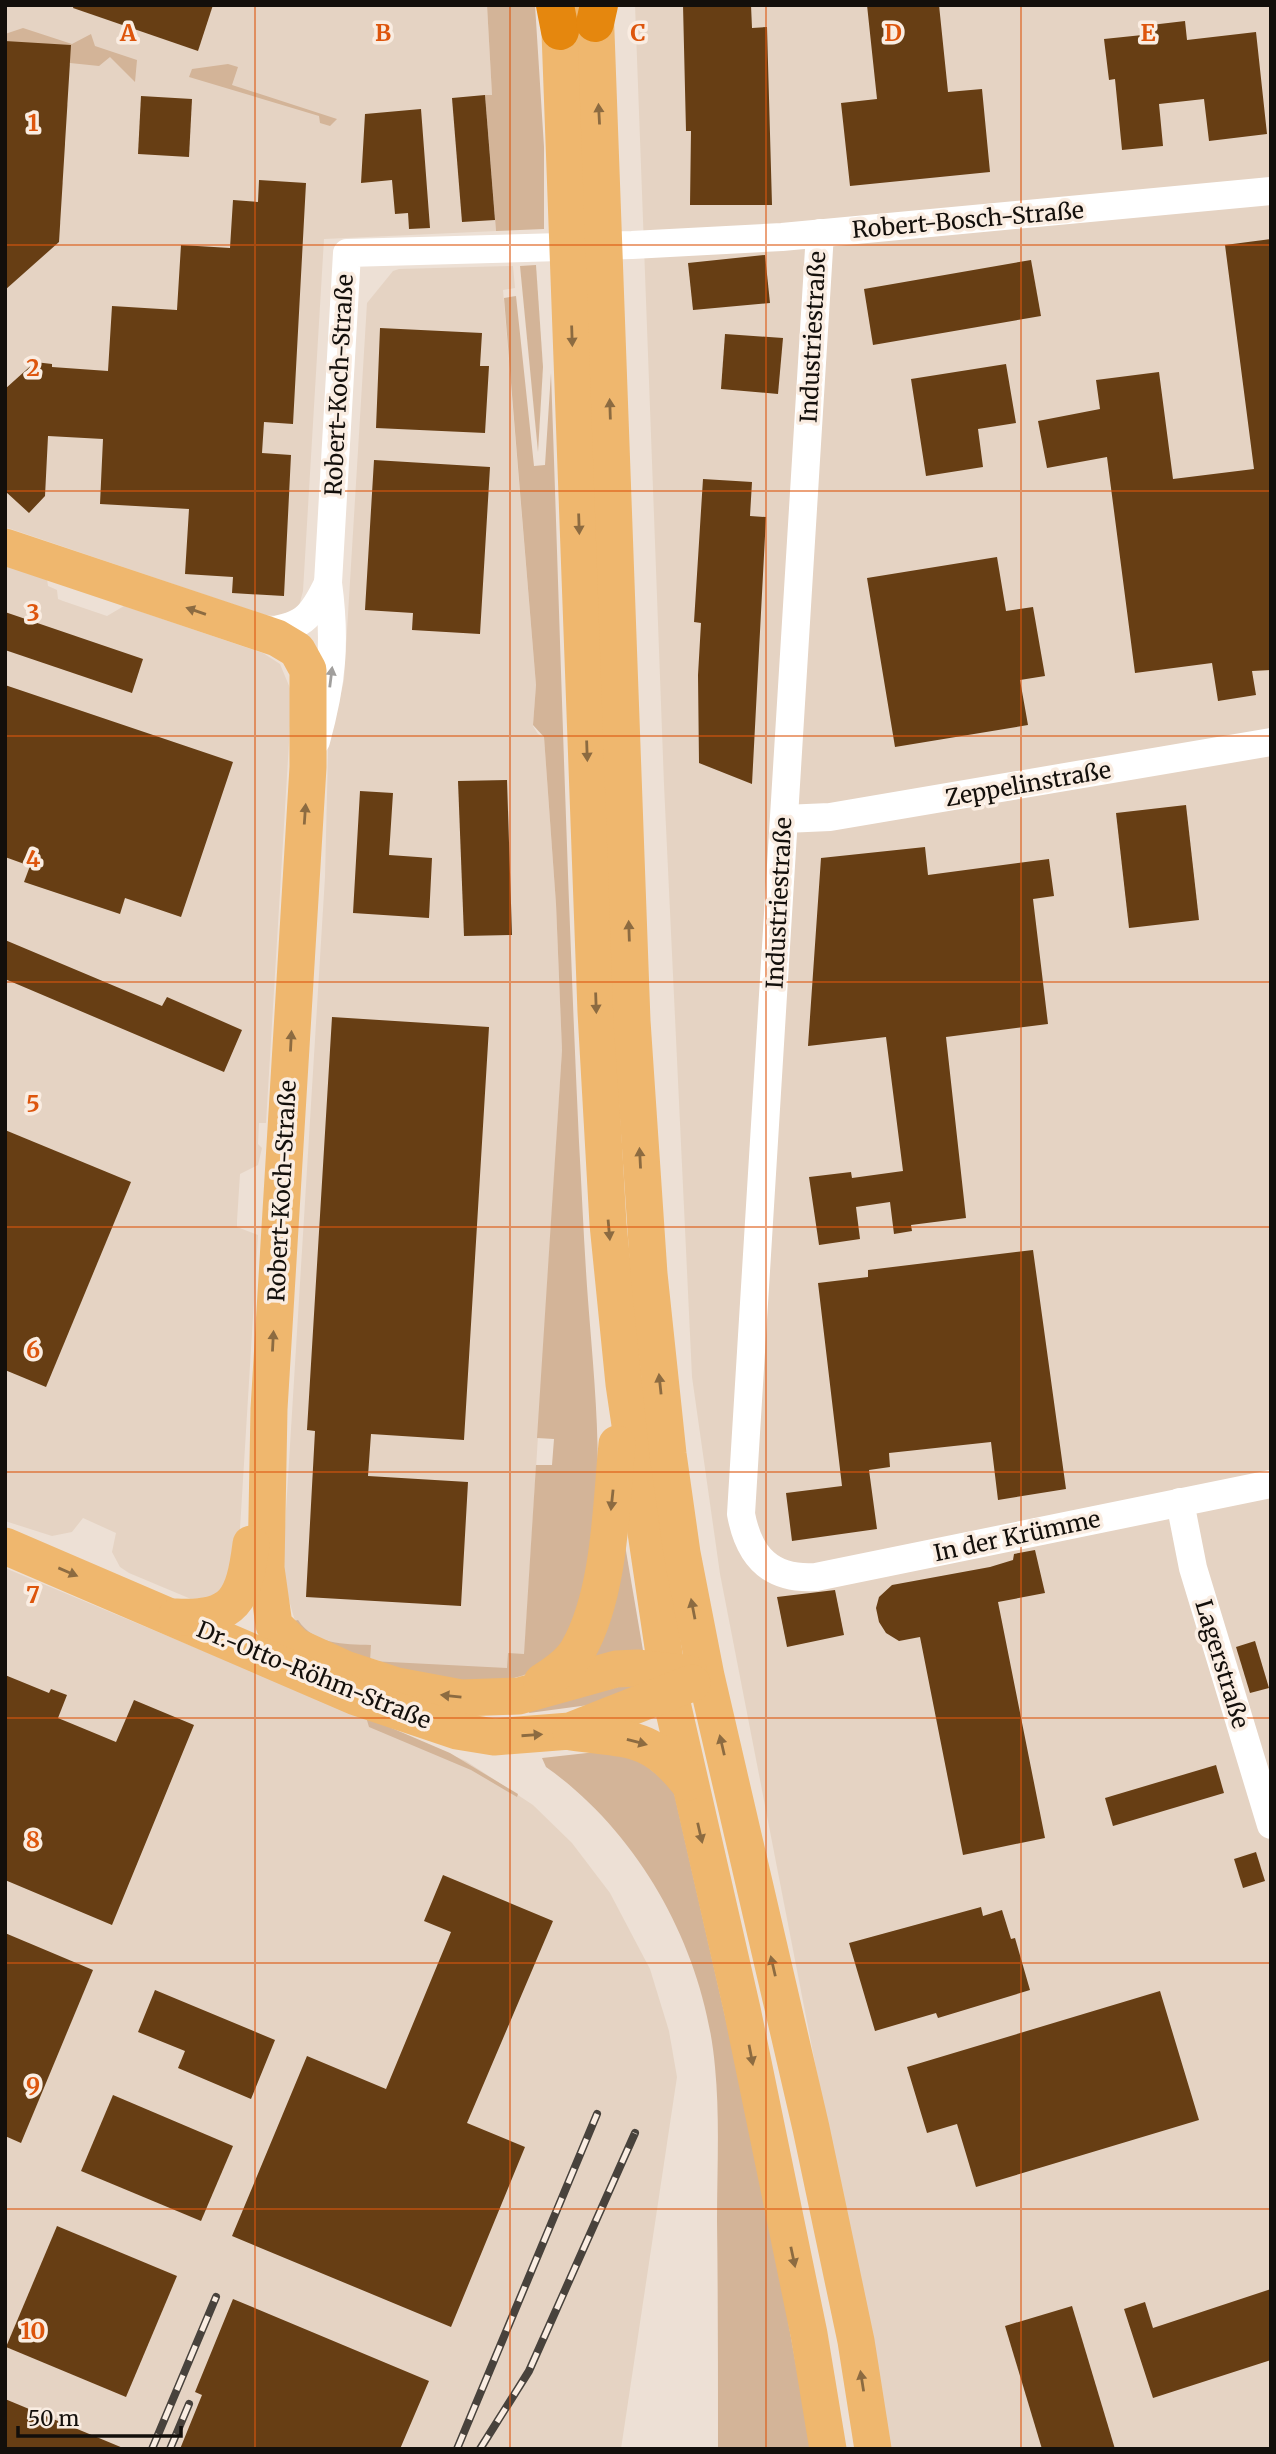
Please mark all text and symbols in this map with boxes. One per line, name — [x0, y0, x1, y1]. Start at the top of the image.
text: A — [119, 18, 137, 47]
text: B — [375, 18, 391, 47]
text: C — [630, 18, 646, 47]
text: D — [884, 18, 902, 47]
text: E — [1140, 18, 1156, 47]
one-way arrow — [594, 102, 605, 124]
text: 1 — [28, 108, 39, 137]
street label: Robert-Bosch-Straße — [851, 195, 1085, 244]
street label: Industriestraße — [794, 250, 831, 424]
street label: Robert-Koch-Straße — [318, 273, 359, 497]
one-way arrow — [567, 325, 578, 347]
text: 2 — [26, 353, 40, 382]
one-way arrow — [605, 398, 616, 420]
one-way arrow — [573, 513, 585, 535]
text: 3 — [26, 598, 40, 627]
one-way arrow — [185, 605, 206, 616]
one-way arrow — [326, 666, 337, 688]
one-way arrow — [582, 741, 593, 763]
street label: Zeppelinstraße — [943, 755, 1113, 812]
one-way arrow — [300, 803, 311, 825]
street label: Industriestraße — [760, 816, 797, 990]
text: 4 — [26, 844, 41, 873]
one-way arrow — [623, 919, 634, 941]
one-way arrow — [590, 992, 602, 1014]
one-way arrow — [286, 1030, 297, 1052]
street label: Robert-Koch-Straße — [261, 1079, 302, 1303]
text: 5 — [26, 1089, 40, 1118]
one-way arrow — [634, 1147, 645, 1169]
one-way arrow — [604, 1220, 615, 1242]
one-way arrow — [268, 1330, 279, 1352]
text: 6 — [26, 1335, 40, 1364]
one-way arrow — [655, 1373, 666, 1395]
one-way arrow — [606, 1490, 617, 1512]
street label: In der Krümme — [931, 1504, 1103, 1567]
one-way arrow — [58, 1567, 79, 1578]
text: 7 — [26, 1580, 40, 1609]
street label: Lagerstraße — [1189, 1596, 1256, 1732]
one-way arrow — [688, 1598, 699, 1620]
street label: Dr.-Otto-Röhm-Straße — [193, 1614, 436, 1735]
one-way arrow — [439, 1691, 461, 1702]
one-way arrow — [521, 1729, 543, 1740]
one-way arrow — [716, 1734, 727, 1756]
one-way arrow — [626, 1737, 648, 1748]
one-way arrow — [695, 1822, 706, 1844]
text: 8 — [26, 1825, 40, 1854]
one-way arrow — [767, 1955, 778, 1977]
one-way arrow — [745, 2044, 756, 2066]
text: 9 — [26, 2071, 40, 2100]
one-way arrow — [788, 2246, 799, 2268]
text: 10 — [21, 2316, 45, 2345]
one-way arrow — [856, 2370, 867, 2392]
scale bar — [18, 2394, 180, 2438]
text: 50 m — [28, 2405, 79, 2432]

